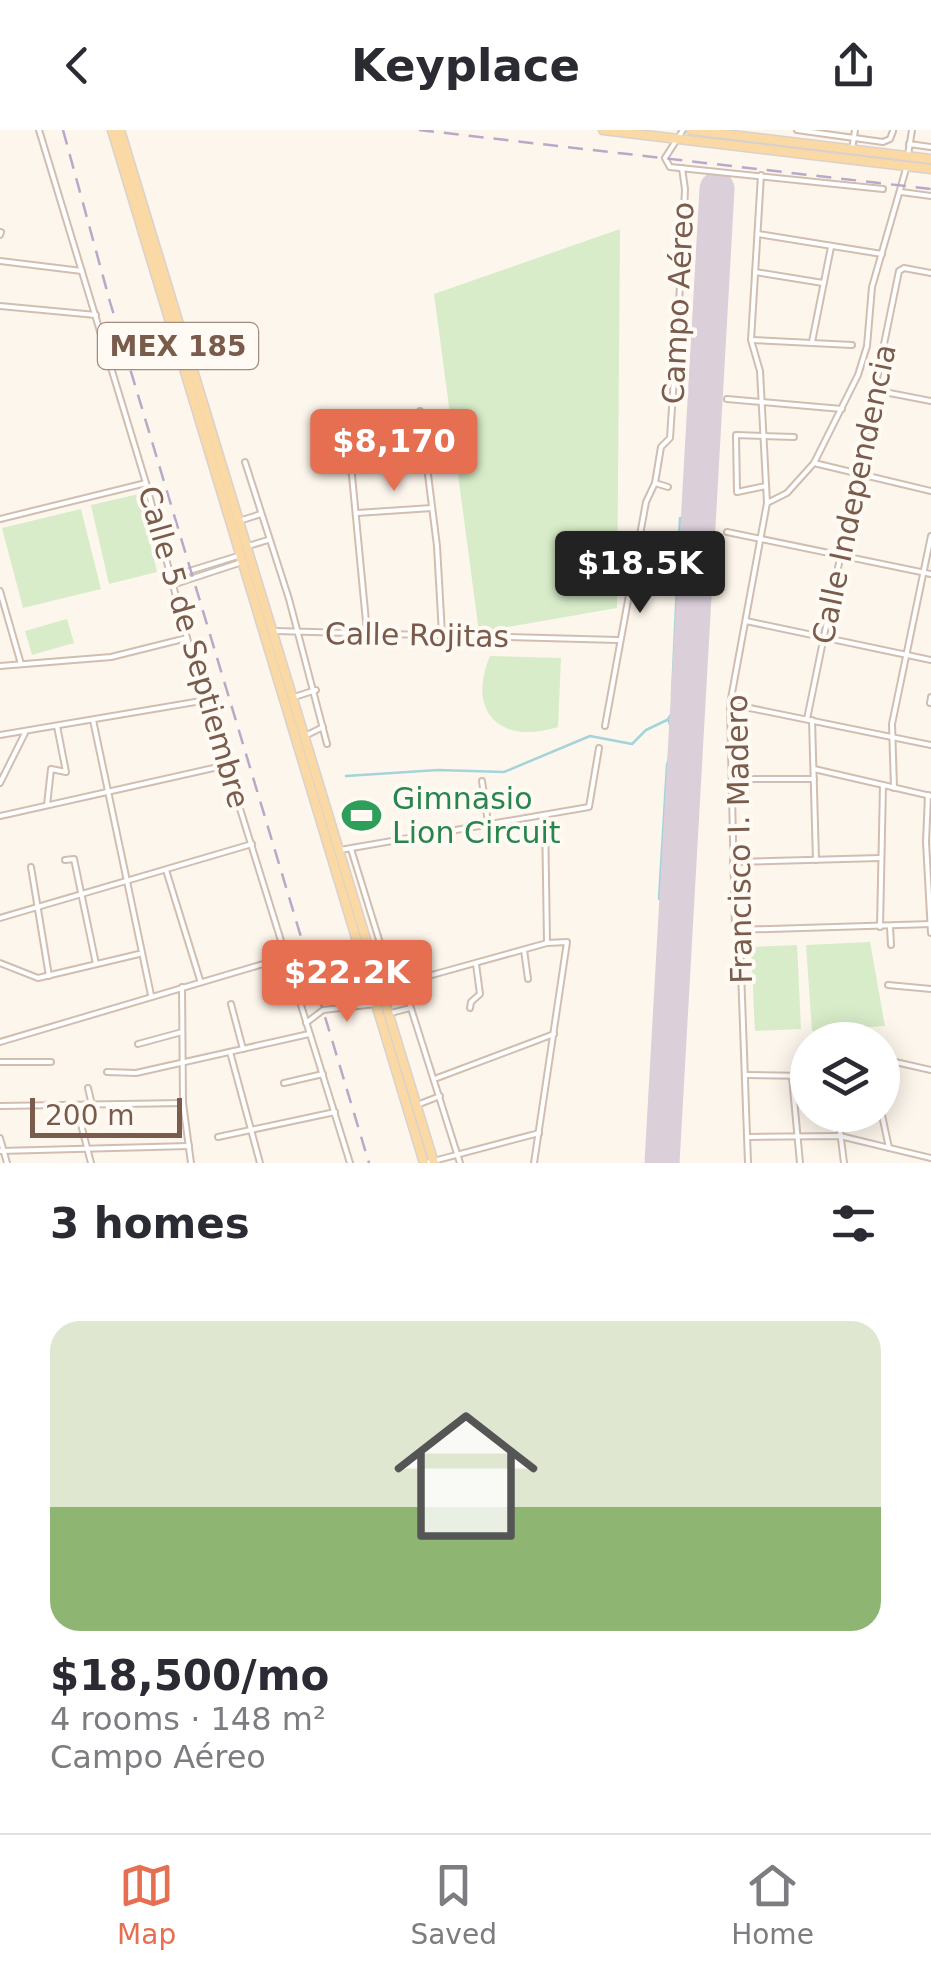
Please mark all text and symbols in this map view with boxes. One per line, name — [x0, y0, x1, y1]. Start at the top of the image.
icon: back — [50, 38, 105, 93]
icon: share — [826, 38, 881, 93]
text: Keyplace — [351, 39, 580, 92]
street label: Campo Aéreo — [655, 201, 701, 405]
road number: MEX 185 — [98, 323, 258, 369]
street label: Calle Independencia — [805, 341, 903, 647]
pin: $8,170 — [313, 409, 475, 494]
text: $8,170 — [332, 422, 456, 460]
street label: Calle 5 de Septiembre — [131, 482, 257, 812]
pin: $18.5K — [559, 531, 721, 616]
text: $18.5K — [577, 544, 703, 582]
street label: Calle Rojitas — [325, 616, 509, 654]
street label: Francisco I. Madero — [719, 694, 759, 984]
place label: Gimnasio Lion Circuit — [392, 781, 561, 850]
sports icon: Gimnasio Lion Circuit — [341, 794, 383, 836]
pin: $22.2K — [266, 940, 428, 1025]
text: $22.2K — [284, 953, 410, 991]
map controls — [790, 1022, 900, 1132]
button: layers — [790, 1022, 900, 1132]
scale bar — [30, 1093, 182, 1138]
text: 200 m — [45, 1099, 135, 1132]
icon: filters — [826, 1196, 881, 1251]
text: 3 homes — [50, 1199, 250, 1248]
icon: home — [376, 1386, 556, 1566]
text: $18,500/mo — [50, 1651, 329, 1700]
text: 4 rooms · 148 m² — [50, 1700, 326, 1738]
text: Campo Aéreo — [50, 1738, 266, 1776]
tab: Map — [117, 1858, 176, 1951]
tab: Saved — [410, 1858, 497, 1951]
tab: Home — [731, 1858, 814, 1951]

